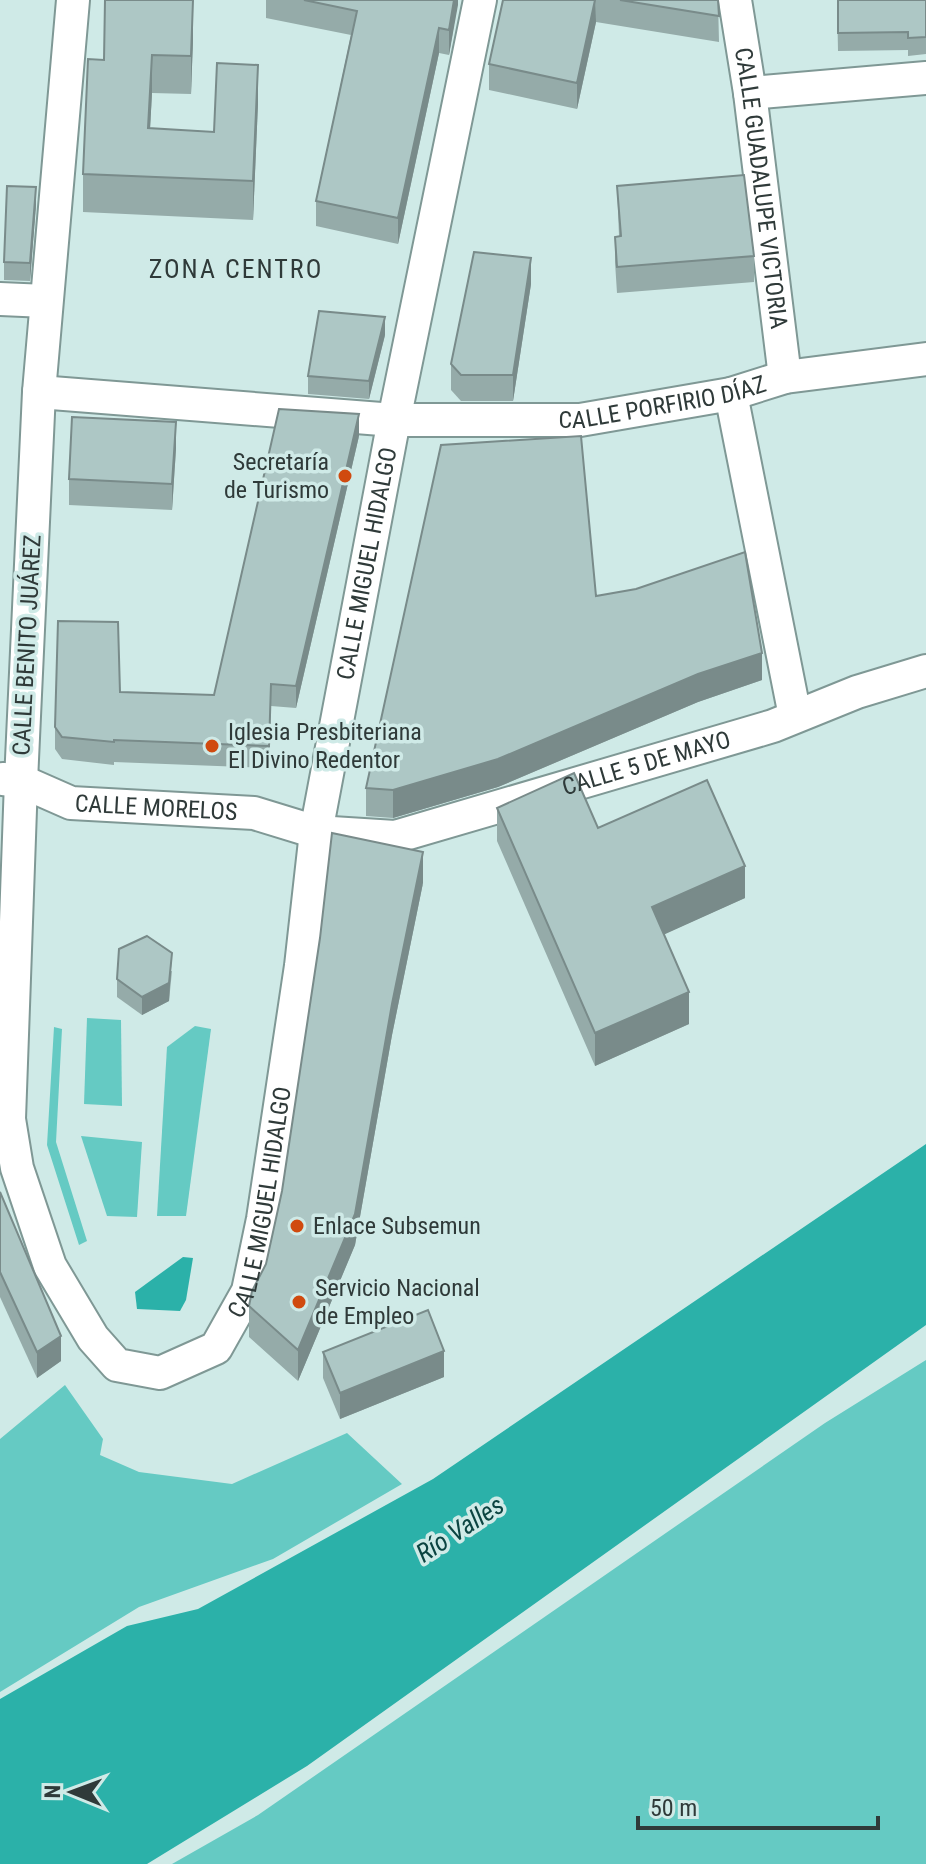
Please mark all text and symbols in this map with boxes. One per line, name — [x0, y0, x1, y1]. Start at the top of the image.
street label: CALLE GUADALUPE VICTORIA — [729, 45, 793, 331]
district label: ZONA CENTRO — [149, 254, 323, 284]
street label: CALLE PORFIRIO DÍAZ — [558, 370, 770, 434]
street label: CALLE MIGUEL HIDALGO — [331, 445, 403, 682]
place label: Secretaría de Turismo — [224, 448, 329, 504]
marker: Secretaría de Turismo — [336, 467, 354, 485]
street label: CALLE BENITO JUÁREZ — [7, 534, 47, 756]
place label: Iglesia Presbiteriana El Divino Redentor — [228, 718, 422, 774]
street label: CALLE 5 DE MAYO — [559, 725, 734, 801]
marker: Iglesia Presbiteriana El Divino Redentor — [203, 737, 221, 755]
street label: CALLE MORELOS — [74, 789, 238, 826]
street label: CALLE MIGUEL HIDALGO — [222, 1085, 297, 1323]
place label: Enlace Subsemun — [313, 1212, 481, 1240]
marker: Enlace Subsemun — [288, 1217, 306, 1235]
place label: Servicio Nacional de Empleo — [315, 1274, 480, 1330]
marker: Servicio Nacional de Empleo — [290, 1293, 308, 1311]
water label: Río Valles — [411, 1490, 509, 1568]
north arrow — [32, 1752, 112, 1832]
scale bar — [638, 1780, 878, 1830]
text: N — [40, 1785, 65, 1799]
text: 50 m — [650, 1794, 697, 1822]

